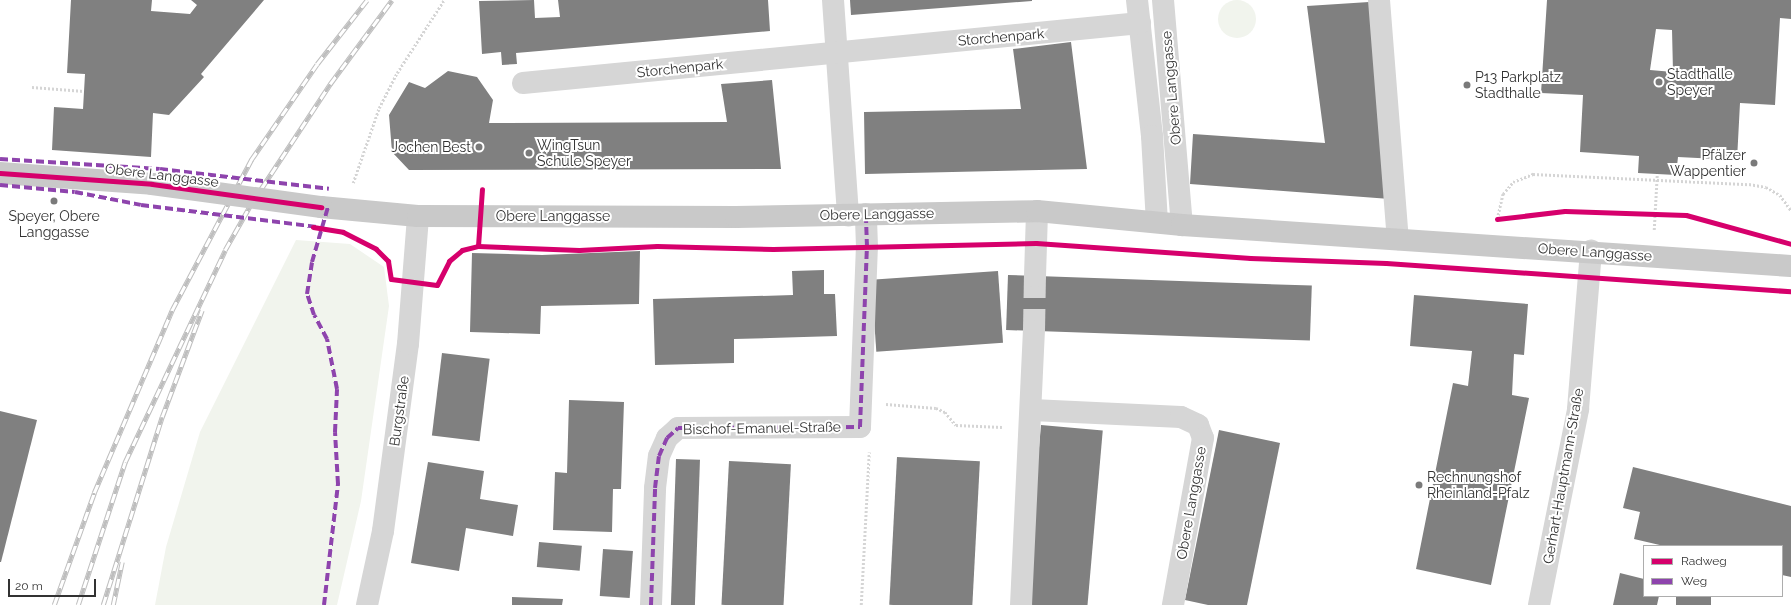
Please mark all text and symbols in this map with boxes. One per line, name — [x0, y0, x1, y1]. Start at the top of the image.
street label: Storchenpark — [957, 25, 1045, 49]
street label: Obere Langgasse — [1158, 30, 1184, 146]
street label: Storchenpark — [636, 55, 724, 81]
place label: Stadthalle Speyer — [1667, 66, 1733, 98]
place label: P13 Parkplatz Stadthalle — [1475, 69, 1561, 102]
marker: Stadthalle Speyer — [1654, 77, 1664, 87]
marker: P13 Parkplatz Stadthalle — [1462, 80, 1472, 90]
place label: WingTsun Schule Speyer — [537, 137, 631, 170]
place label: Jochen Best — [391, 139, 471, 155]
marker: Jochen Best — [474, 142, 484, 152]
place label: Pfälzer Wappentier — [1670, 147, 1746, 180]
marker: WingTsun Schule Speyer — [524, 148, 534, 158]
marker: Pfälzer Wappentier — [1749, 158, 1759, 168]
street label: Obere Langgasse — [104, 160, 220, 190]
marker: Speyer, Obere Langgasse — [49, 196, 59, 206]
street label: Obere Langgasse — [820, 205, 934, 223]
place label: Speyer, Obere Langgasse — [8, 208, 100, 240]
street label: Obere Langgasse — [496, 208, 610, 224]
street label: Obere Langgasse — [1537, 240, 1653, 264]
street label: Burgstraße — [386, 375, 412, 447]
street label: Gerhart-Hauptmann-Straße — [1539, 387, 1587, 565]
street label: Bischof-Emanuel-Straße — [683, 418, 841, 438]
street label: Obere Langgasse — [1173, 445, 1209, 561]
place label: Rechnungshof Rheinland-Pfalz — [1427, 469, 1530, 502]
marker: Rechnungshof Rheinland-Pfalz — [1414, 480, 1424, 490]
legend — [1643, 545, 1783, 597]
text: Radweg — [1681, 554, 1727, 568]
scale bar — [10, 571, 98, 597]
text: Weg — [1681, 574, 1707, 588]
text: 20 m — [15, 579, 43, 593]

